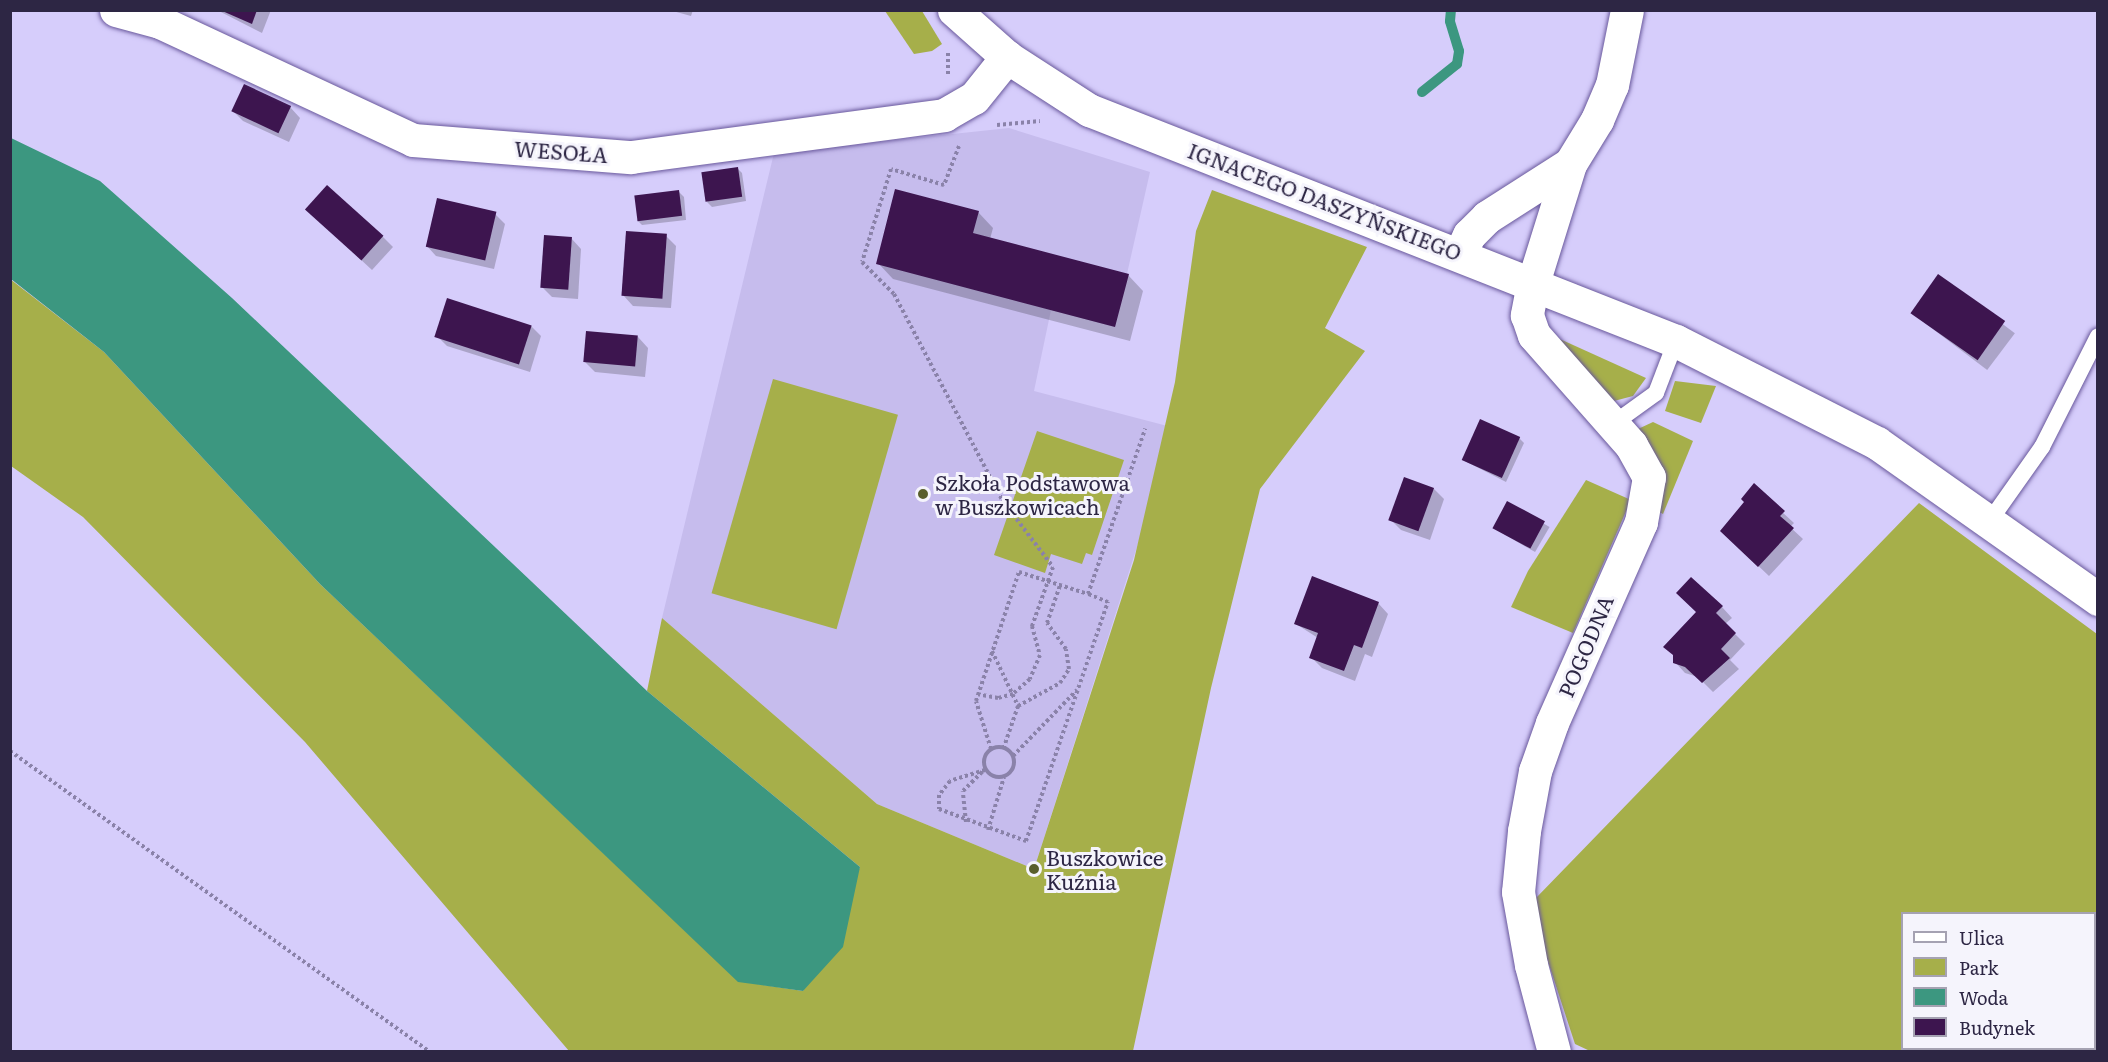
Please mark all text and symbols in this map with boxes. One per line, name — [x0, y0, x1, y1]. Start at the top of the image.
street label: WESOŁA — [513, 135, 609, 167]
street label: IGNACEGO DASZYŃSKIEGO — [1185, 137, 1465, 265]
place label: Szkoła Podstawowa w Buszkowicach — [935, 469, 1130, 519]
marker: Szkoła Podstawowa w Buszkowicach — [916, 487, 930, 501]
street label: POGODNA — [1552, 591, 1618, 701]
place label: Buszkowice Kuźnia — [1046, 844, 1164, 894]
marker: Buszkowice Kuźnia — [1027, 862, 1041, 876]
legend — [1901, 912, 2096, 1050]
text: Ulica — [1959, 924, 2004, 951]
text: Park — [1959, 954, 1998, 981]
text: Woda — [1959, 984, 2008, 1011]
text: Budynek — [1959, 1014, 2035, 1041]

